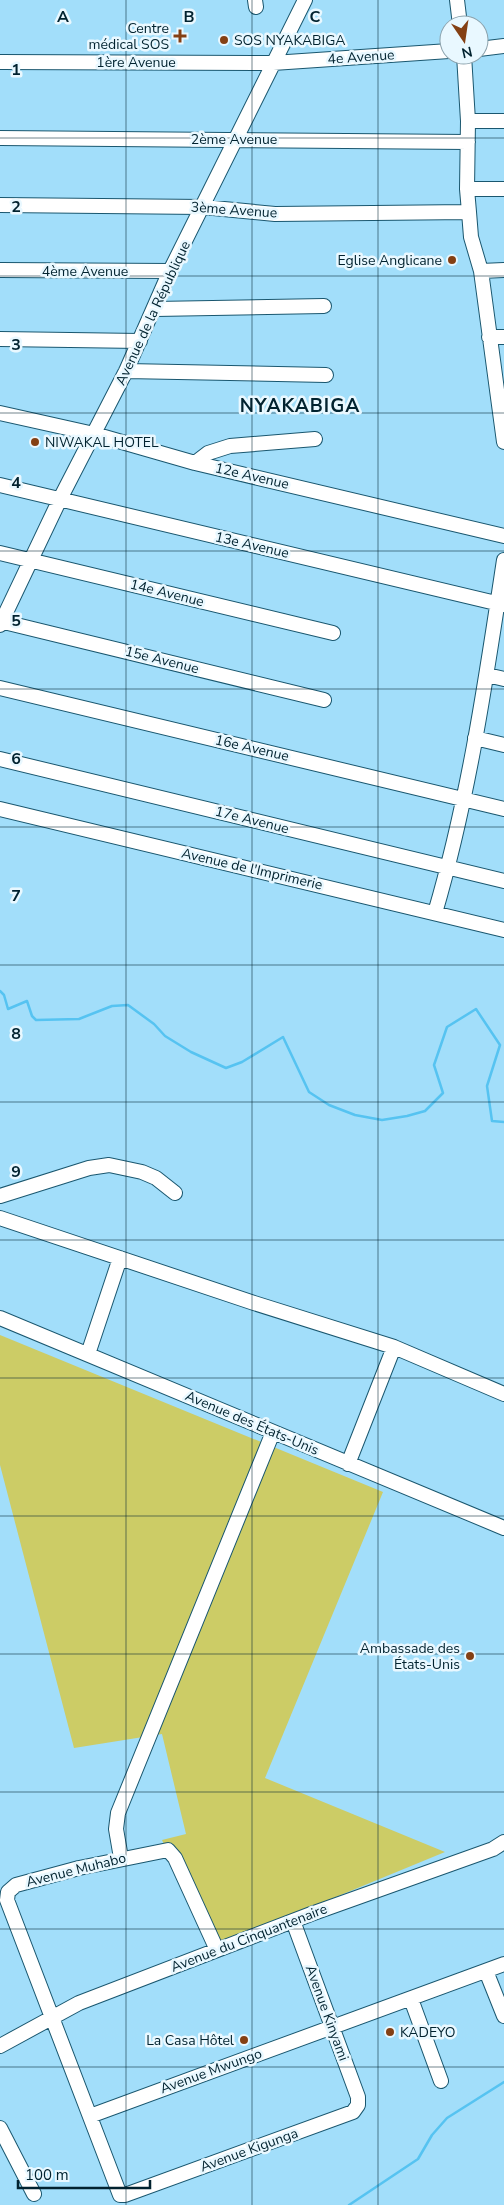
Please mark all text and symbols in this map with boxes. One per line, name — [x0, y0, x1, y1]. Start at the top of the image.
text: A — [57, 6, 69, 28]
text: B — [183, 6, 195, 28]
text: C — [310, 6, 321, 28]
north arrow — [439, 15, 489, 65]
place label: Centre médical SOS — [89, 19, 169, 54]
marker: Centre médical SOS — [173, 29, 187, 43]
place label: SOS NYAKABIGA — [234, 31, 346, 50]
marker: SOS NYAKABIGA — [218, 34, 230, 46]
text: N — [460, 42, 474, 63]
street label: 4e Avenue — [327, 45, 395, 69]
street label: 1ère Avenue — [96, 53, 176, 72]
text: 1 — [11, 59, 21, 81]
street label: 2ème Avenue — [191, 130, 277, 149]
text: 2 — [11, 196, 21, 218]
street label: 3ème Avenue — [190, 198, 278, 222]
street label: Avenue de la République — [111, 238, 195, 388]
place label: Eglise Anglicane — [338, 251, 442, 270]
marker: Eglise Anglicane — [446, 254, 458, 266]
street label: 4ème Avenue — [42, 262, 128, 281]
text: 3 — [11, 334, 21, 356]
district label: NYAKABIGA — [240, 393, 360, 419]
place label: NIWAKAL HOTEL — [45, 433, 159, 452]
marker: NIWAKAL HOTEL — [29, 436, 41, 448]
street label: 12e Avenue — [213, 458, 291, 494]
text: 4 — [11, 472, 21, 494]
street label: 13e Avenue — [213, 527, 291, 563]
street label: 14e Avenue — [128, 575, 206, 611]
text: 5 — [11, 610, 21, 632]
street label: 15e Avenue — [123, 642, 201, 678]
street label: 16e Avenue — [213, 730, 291, 766]
text: 6 — [11, 748, 21, 770]
street label: 17e Avenue — [213, 802, 291, 838]
street label: Avenue de l'Imprimerie — [180, 844, 324, 894]
text: 7 — [11, 885, 21, 907]
text: 8 — [11, 1023, 21, 1045]
text: 9 — [11, 1161, 21, 1183]
street label: Avenue des États-Unis — [182, 1386, 322, 1460]
place label: Ambassade des États-Unis — [360, 1639, 460, 1674]
marker: Ambassade des États-Unis — [464, 1650, 476, 1662]
street label: Avenue Muhabo — [24, 1848, 128, 1892]
street label: Avenue du Cinquantenaire — [168, 1899, 330, 1977]
street label: Avenue Kinyami — [301, 1962, 353, 2064]
place label: KADEYO — [400, 2023, 456, 2042]
marker: KADEYO — [384, 2026, 396, 2038]
place label: La Casa Hôtel — [146, 2031, 235, 2050]
marker: La Casa Hôtel — [238, 2034, 250, 2046]
street label: Avenue Mwungo — [158, 2044, 265, 2098]
street label: Avenue Kigunga — [197, 2123, 301, 2177]
scale bar — [18, 2158, 150, 2190]
text: 100 m — [25, 2165, 69, 2185]

